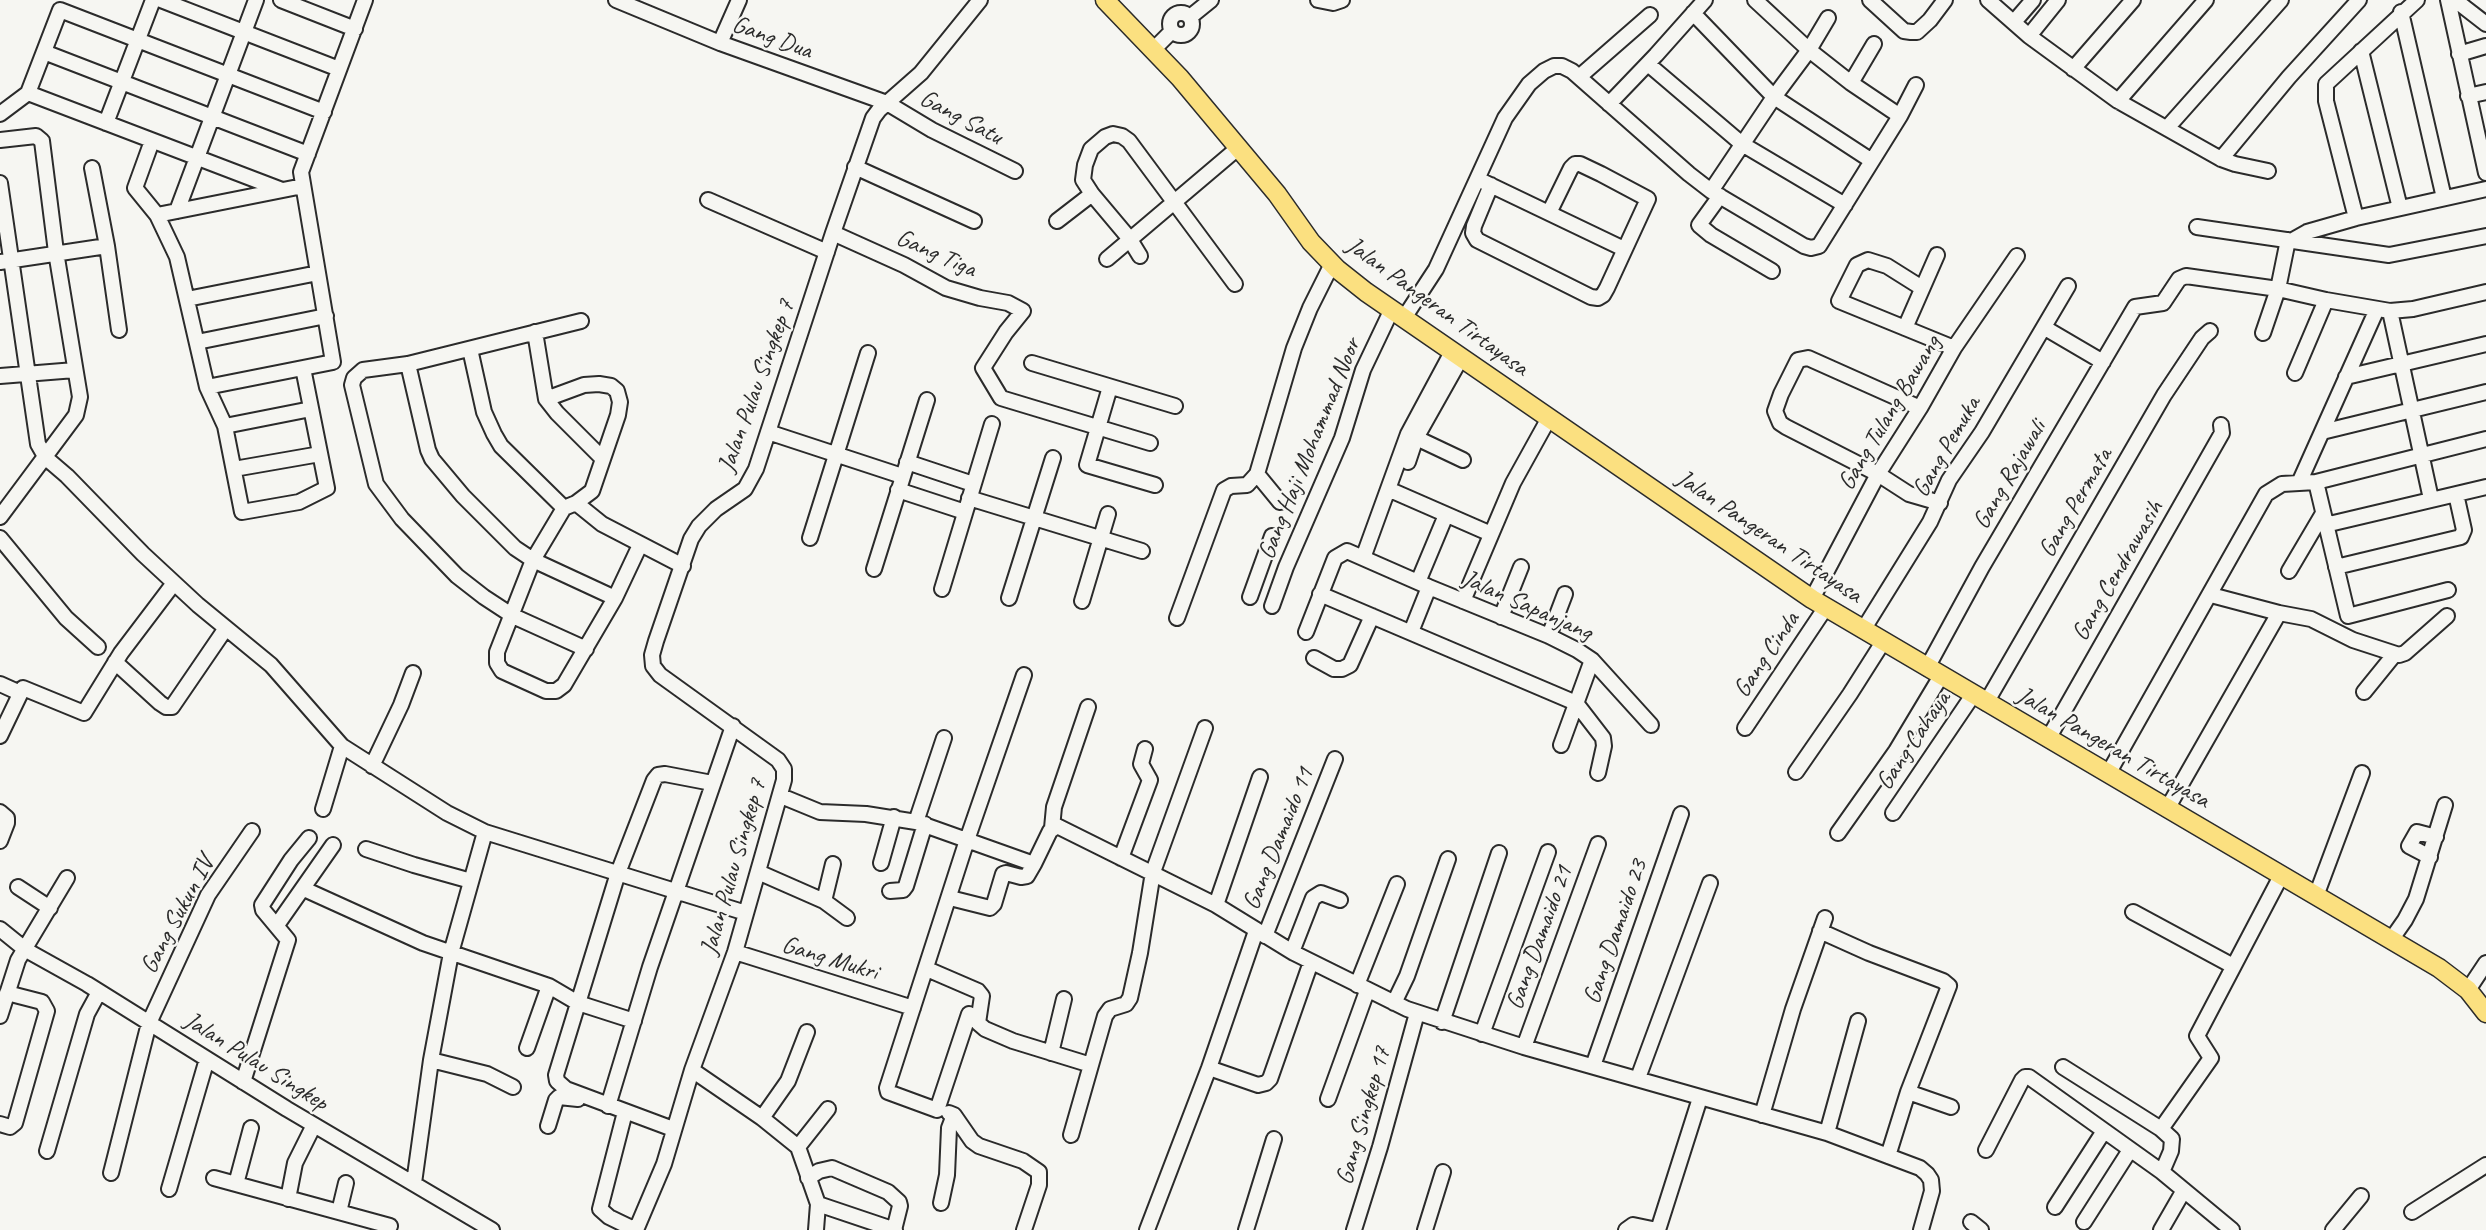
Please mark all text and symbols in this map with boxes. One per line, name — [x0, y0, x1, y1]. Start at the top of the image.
street label: Gang Dua — [728, 10, 816, 66]
street label: Gang Satu — [914, 84, 1008, 152]
street label: Gang Tiga — [891, 223, 981, 285]
street label: Jalan Pangeran Tirtayasa — [1340, 231, 1534, 383]
street label: Jalan Pulau Singkep 7 — [712, 296, 802, 476]
street label: Gang Tulang Bawang — [1832, 330, 1948, 496]
street label: Gang Haji Mohammad Noor — [1252, 334, 1368, 564]
street label: Gang Pemuka — [1906, 391, 1988, 503]
street label: Gang Rajawali — [1967, 415, 2053, 535]
street label: Gang Permata — [2033, 443, 2119, 563]
street label: Jalan Pangeran Tirtayasa — [1670, 464, 1868, 610]
street label: Gang Cendrawasih — [2066, 496, 2170, 646]
street label: Jalan Sapanjang — [1457, 564, 1597, 648]
street label: Gang Cinda — [1727, 606, 1807, 704]
street label: Jalan Pangeran Tirtayasa — [2011, 681, 2215, 815]
street label: Gang Cahaya — [1870, 686, 1958, 796]
street label: Gang Damaido 11 — [1237, 764, 1321, 914]
street label: Jalan Pulau Singkep 7 — [695, 776, 773, 958]
street label: Gang Sukun IV — [134, 851, 222, 979]
street label: Gang Damaido 23 — [1577, 856, 1655, 1008]
street label: Gang Damaido 21 — [1500, 862, 1580, 1014]
street label: Gang Mukri — [778, 930, 882, 988]
street label: Jalan Pulau Singkep — [179, 1006, 333, 1118]
street label: Gang Singkep 17 — [1330, 1044, 1398, 1188]

